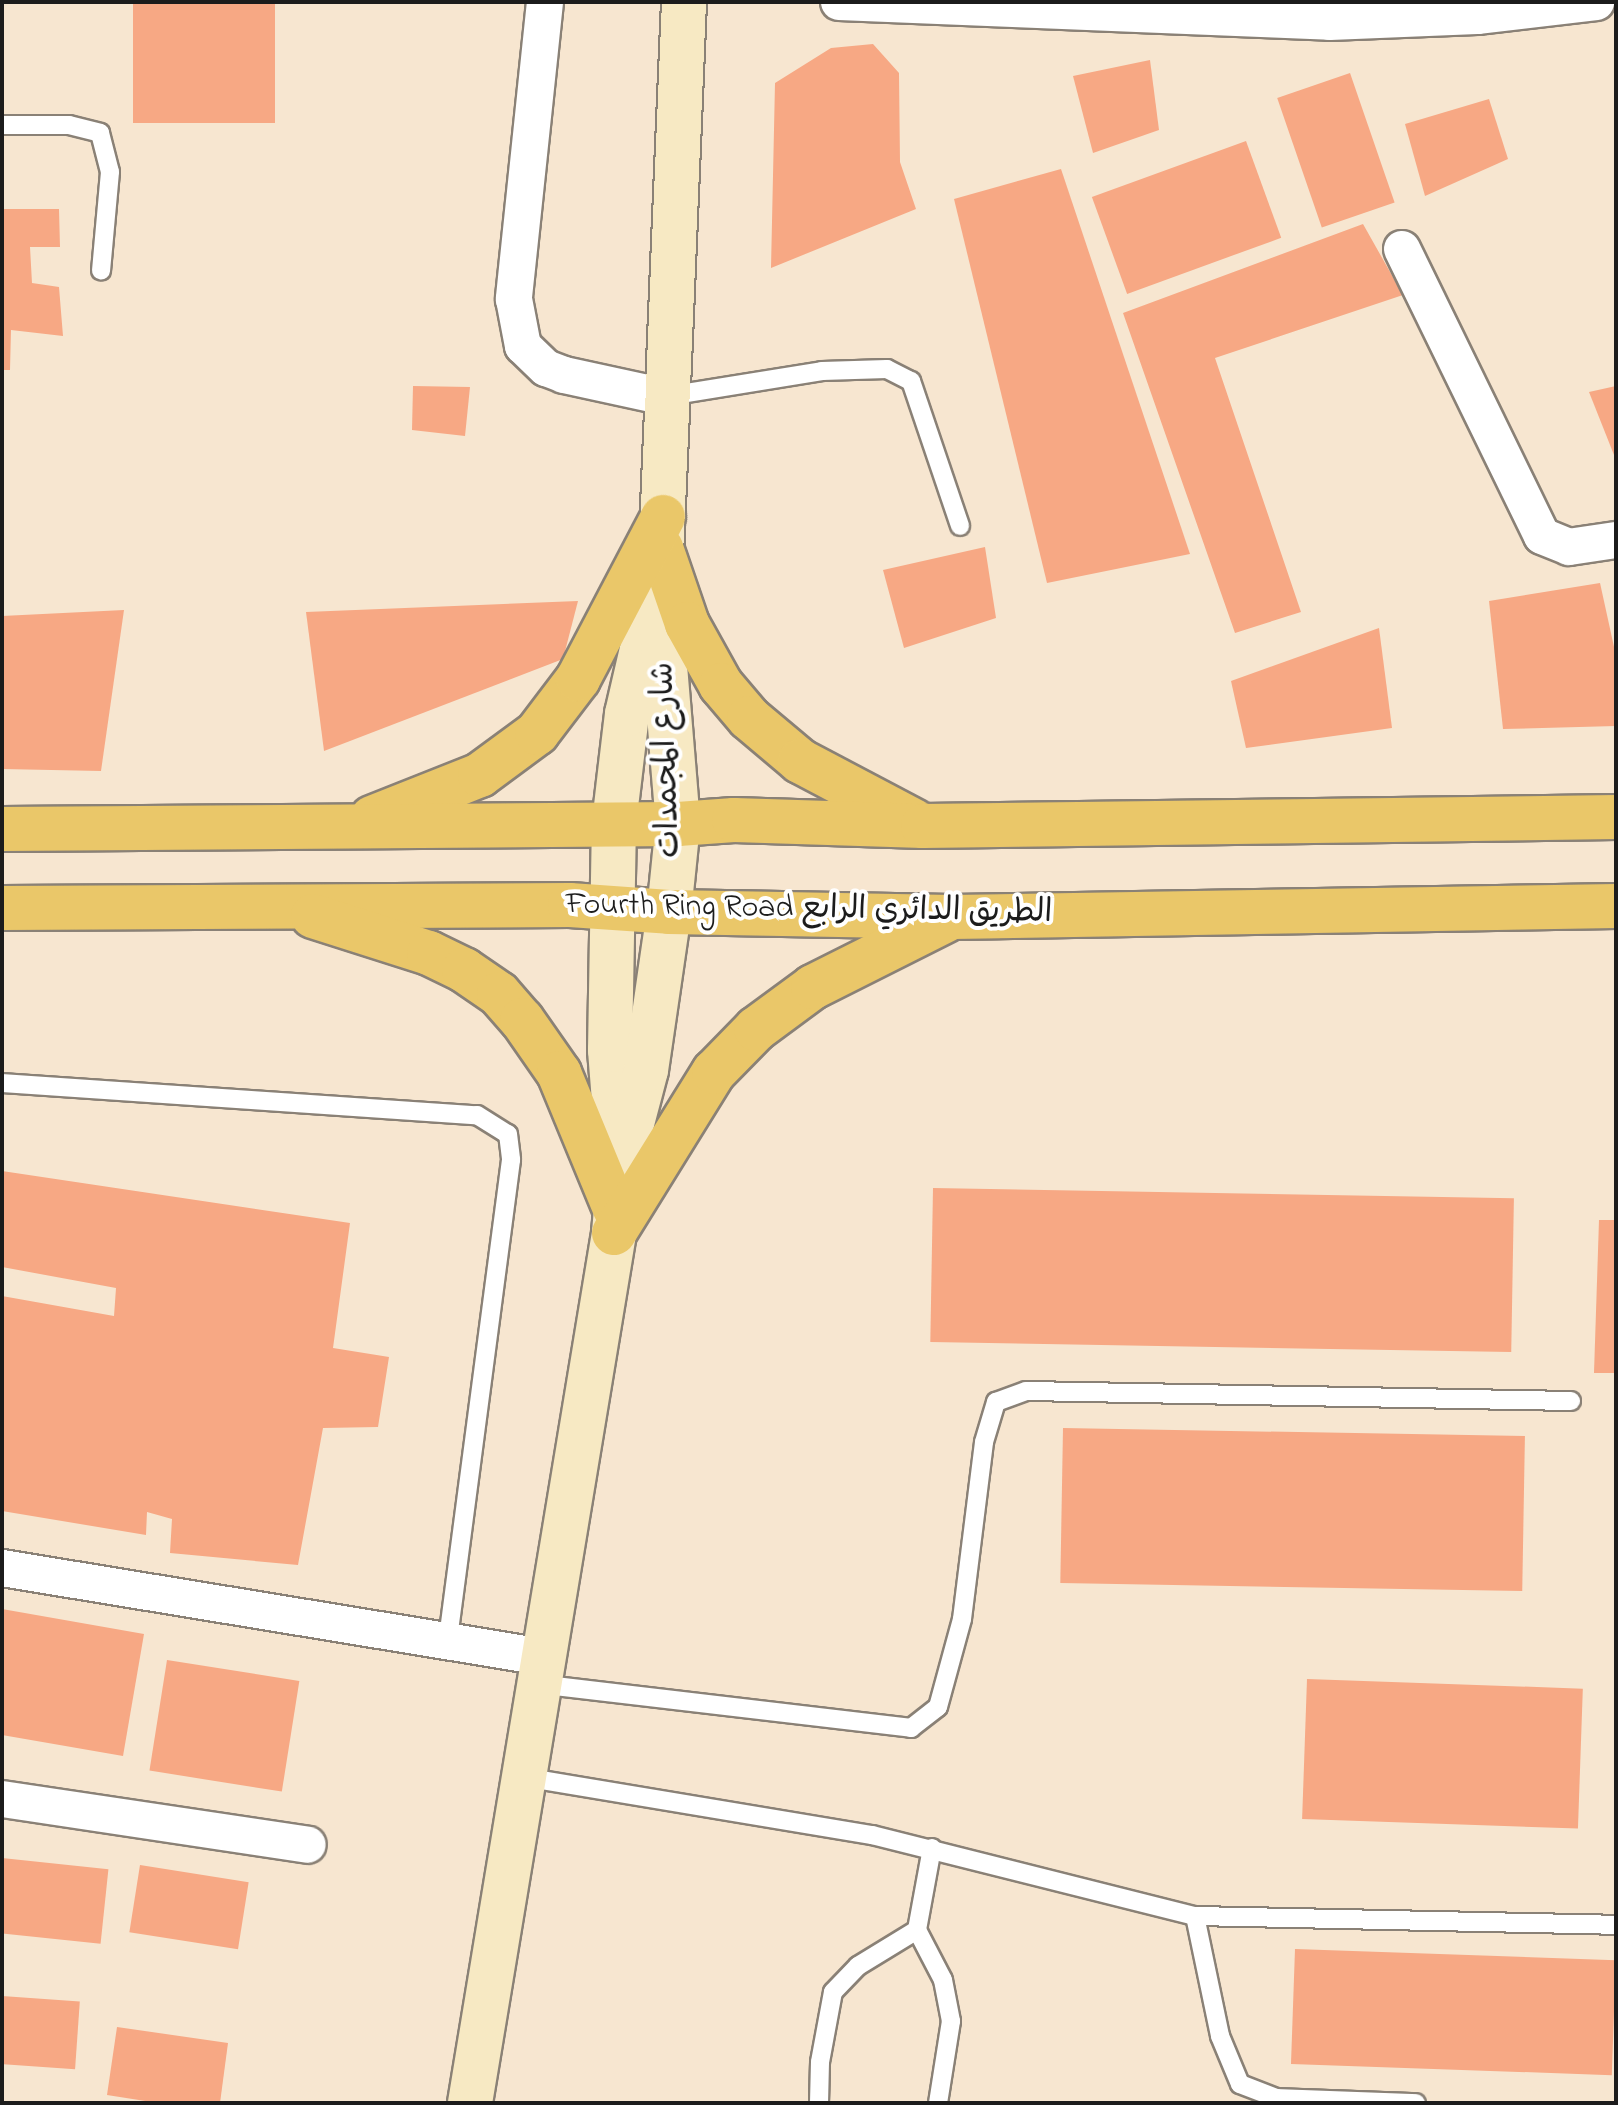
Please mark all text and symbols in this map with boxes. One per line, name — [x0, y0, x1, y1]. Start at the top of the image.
street label: شارع المجمدات — [645, 661, 691, 859]
street label: Fourth Ring Road الطريق الدائري الرابع — [565, 887, 1053, 933]

